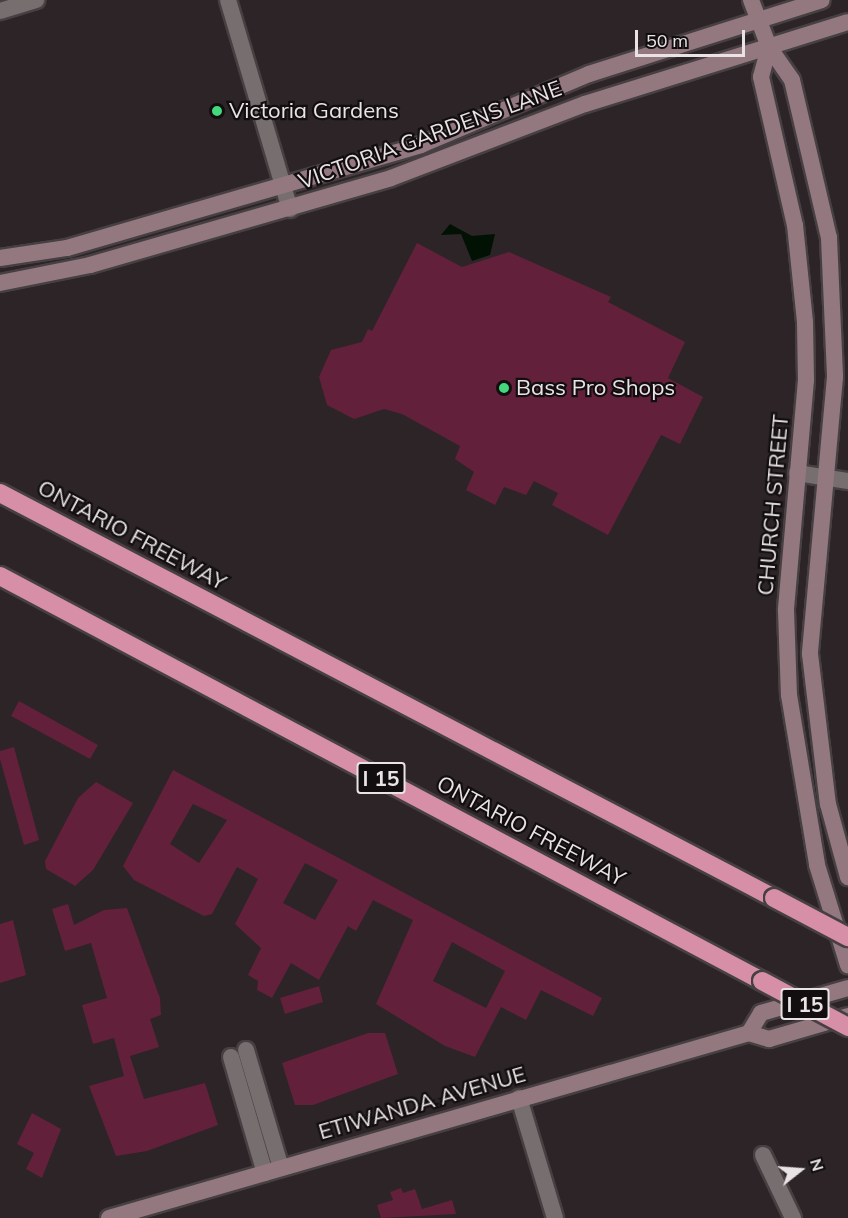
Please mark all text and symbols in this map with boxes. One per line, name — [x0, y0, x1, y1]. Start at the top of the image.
scale bar — [638, 18, 748, 56]
text: 50 m — [646, 29, 688, 52]
street label: VICTORIA GARDENS LANE — [295, 75, 565, 195]
place label: Victoria Gardens — [229, 98, 399, 124]
marker: Victoria Gardens — [210, 104, 224, 118]
place label: Bass Pro Shops — [516, 375, 675, 401]
marker: Bass Pro Shops — [497, 381, 511, 395]
street label: CHURCH STREET — [752, 413, 794, 597]
street label: ONTARIO FREEWAY — [33, 474, 231, 596]
road number: I 15 — [356, 760, 406, 796]
street label: ONTARIO FREEWAY — [432, 770, 630, 892]
road number: I 15 — [780, 986, 830, 1022]
street label: ETIWANDA AVENUE — [315, 1061, 529, 1145]
north arrow — [770, 1140, 830, 1200]
text: N — [806, 1156, 829, 1173]

